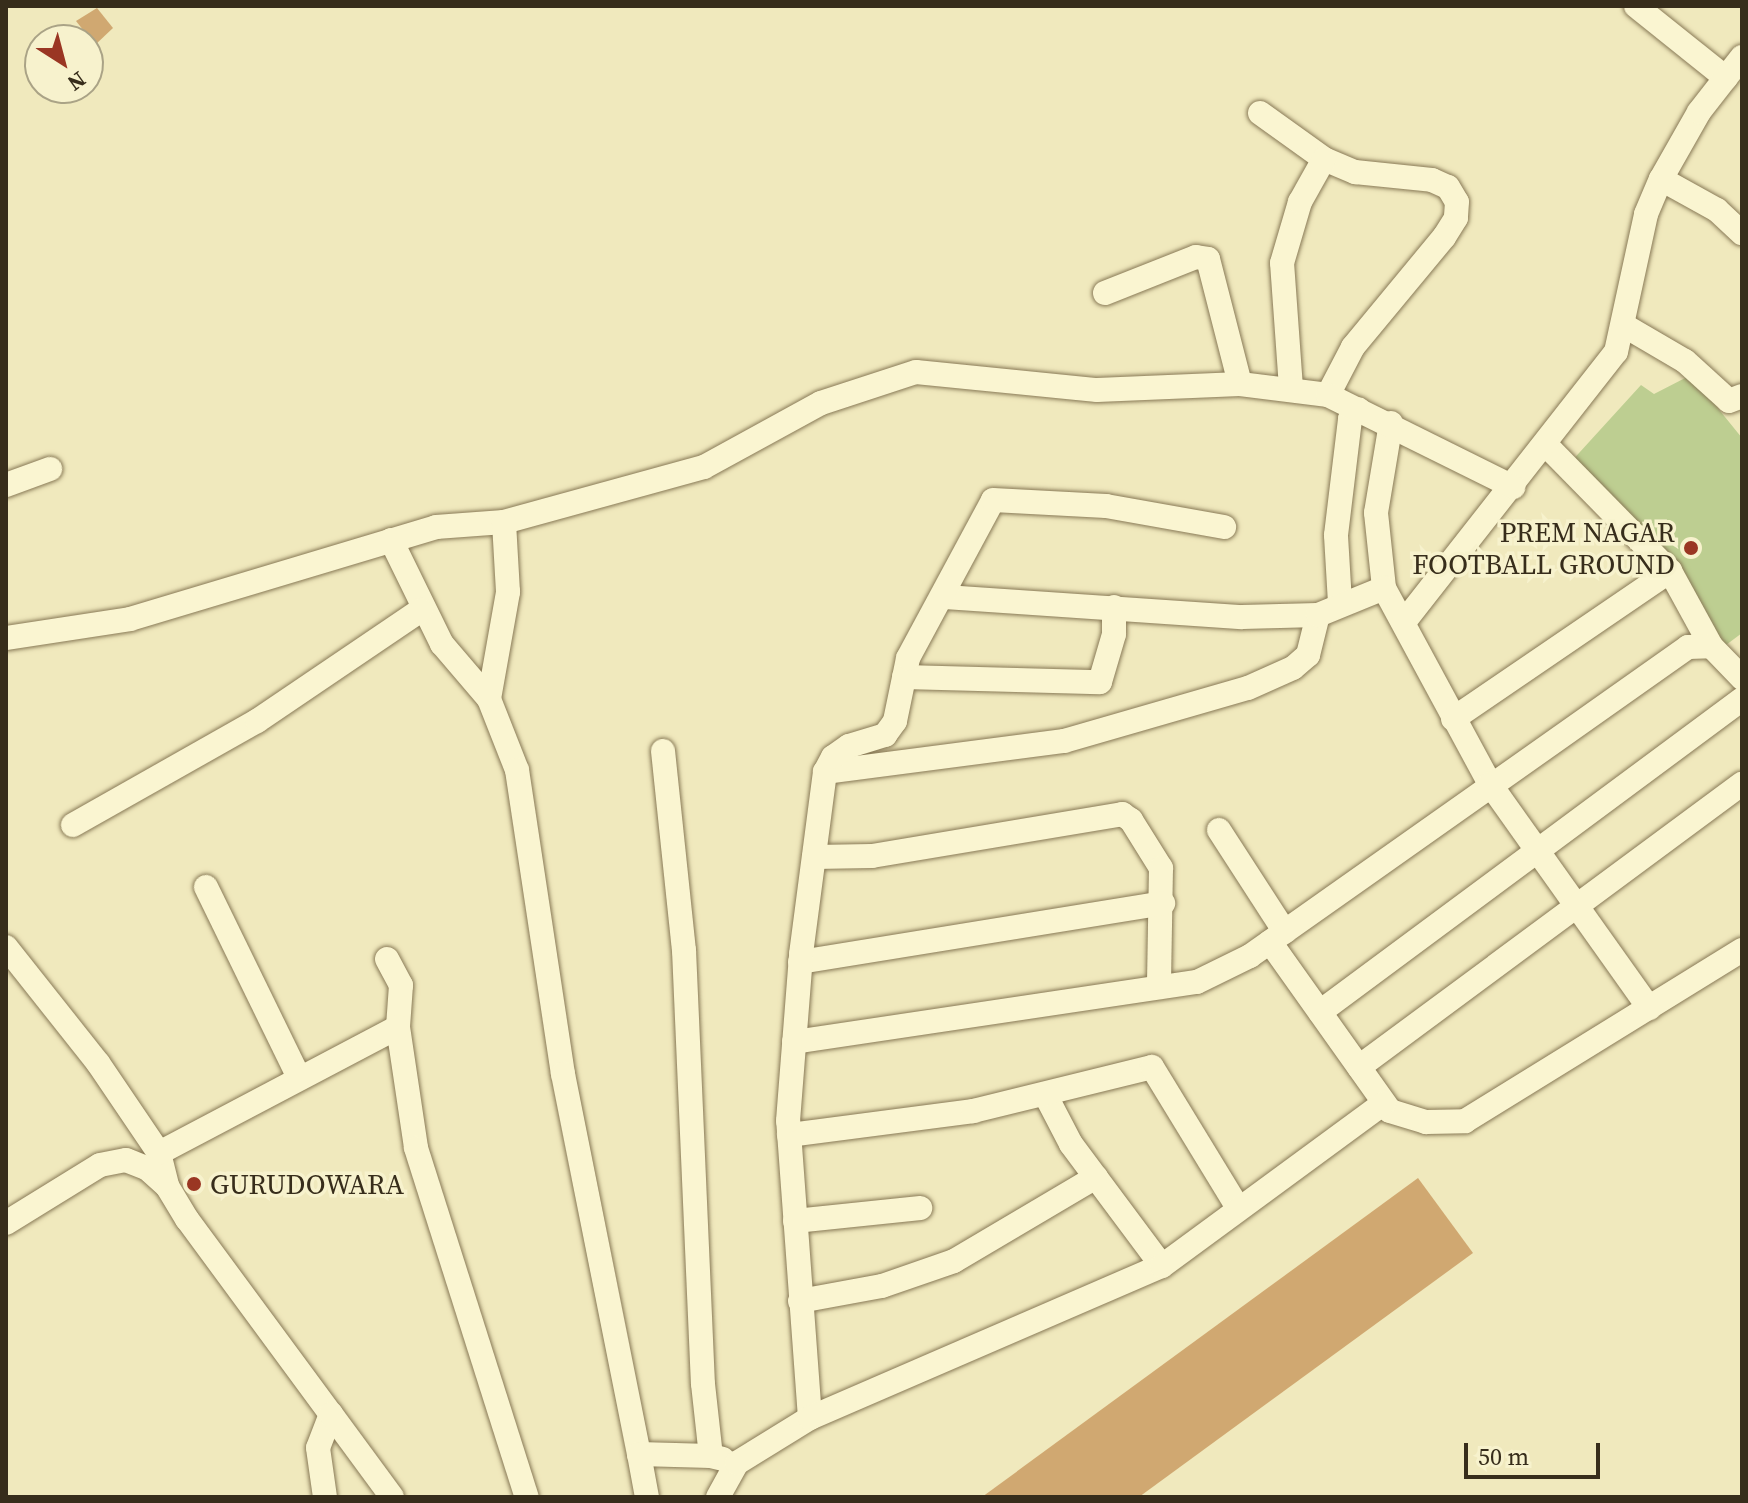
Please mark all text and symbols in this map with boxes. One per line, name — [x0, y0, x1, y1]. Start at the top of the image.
north arrow — [24, 24, 104, 104]
text: N — [62, 65, 92, 99]
place label: PREM NAGAR FOOTBALL GROUND — [1412, 515, 1675, 581]
marker: PREM NAGAR FOOTBALL GROUND — [1682, 539, 1700, 557]
place label: GURUDOWARA — [210, 1167, 404, 1201]
marker: GURUDOWARA — [185, 1175, 203, 1193]
scale bar — [1468, 1427, 1604, 1477]
text: 50 m — [1478, 1440, 1529, 1473]

